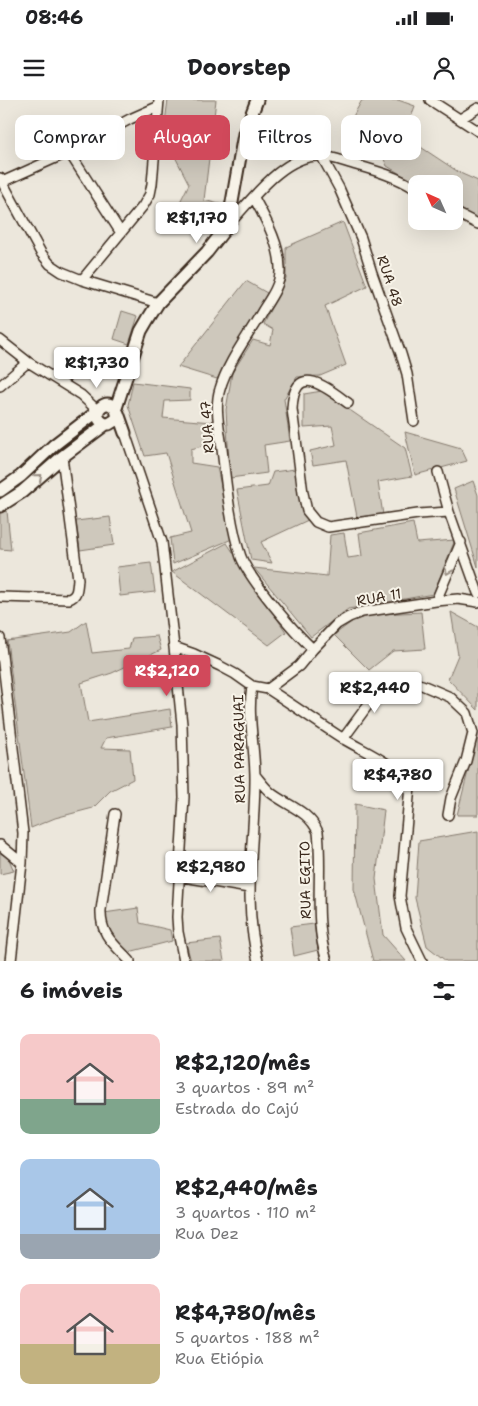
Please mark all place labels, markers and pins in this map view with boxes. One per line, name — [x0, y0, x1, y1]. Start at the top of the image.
pin: R$1,170 — [151, 202, 243, 244]
pin: R$1,730 — [51, 346, 143, 389]
pin: R$2,120 — [121, 654, 213, 697]
pin: R$2,440 — [329, 672, 421, 714]
pin: R$4,780 — [352, 758, 444, 801]
pin: R$2,980 — [165, 850, 257, 893]

